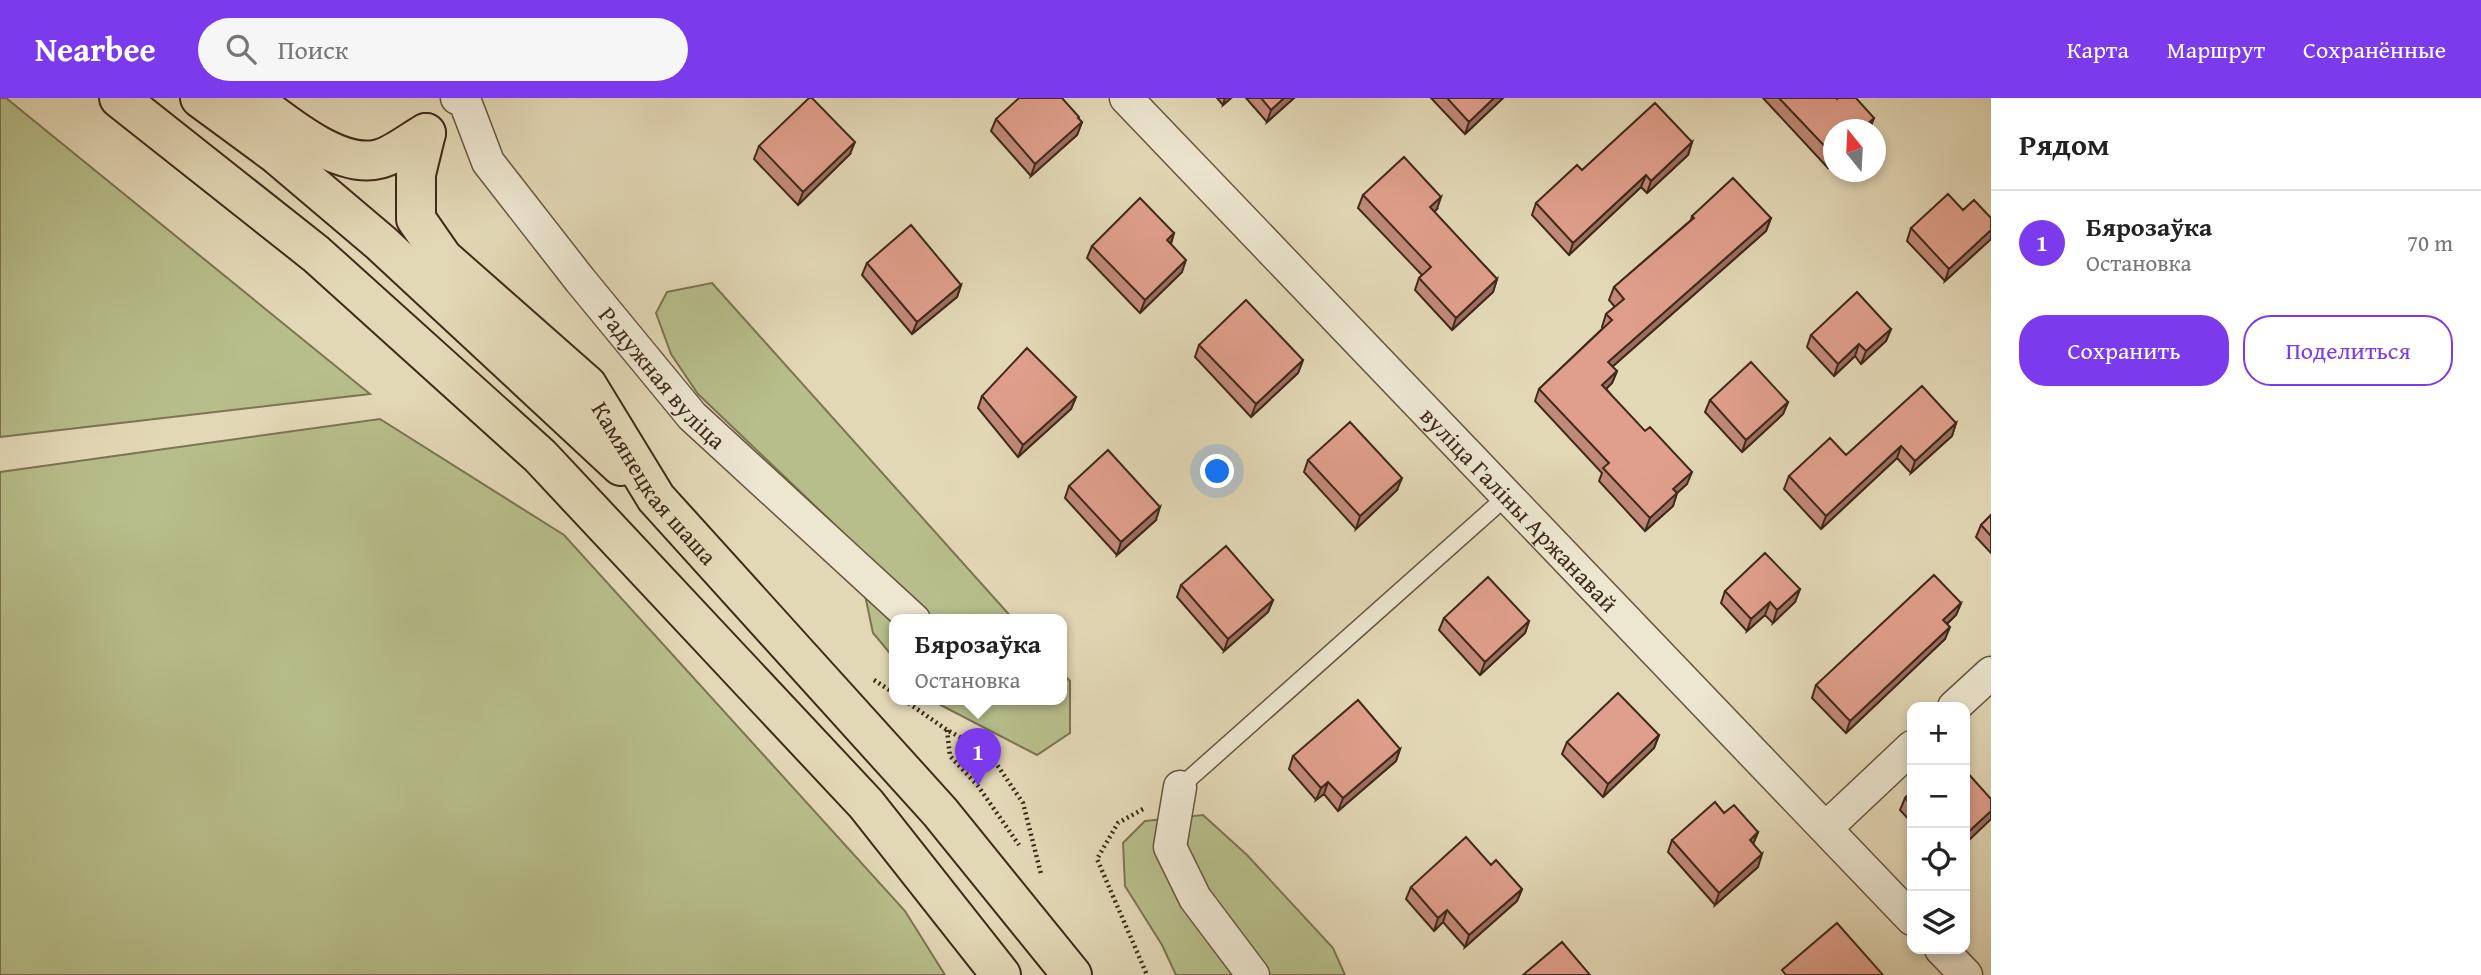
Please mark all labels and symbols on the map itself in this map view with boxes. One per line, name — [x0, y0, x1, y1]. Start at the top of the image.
north arrow — [1823, 119, 1886, 182]
street label: Радужная вуліца — [591, 298, 735, 457]
street label: Камянецкая шаша — [583, 395, 726, 573]
street label: вуліца Галіны Аржанавай — [1413, 398, 1626, 620]
your location — [1200, 454, 1234, 488]
pin: 1 — [955, 728, 1001, 786]

